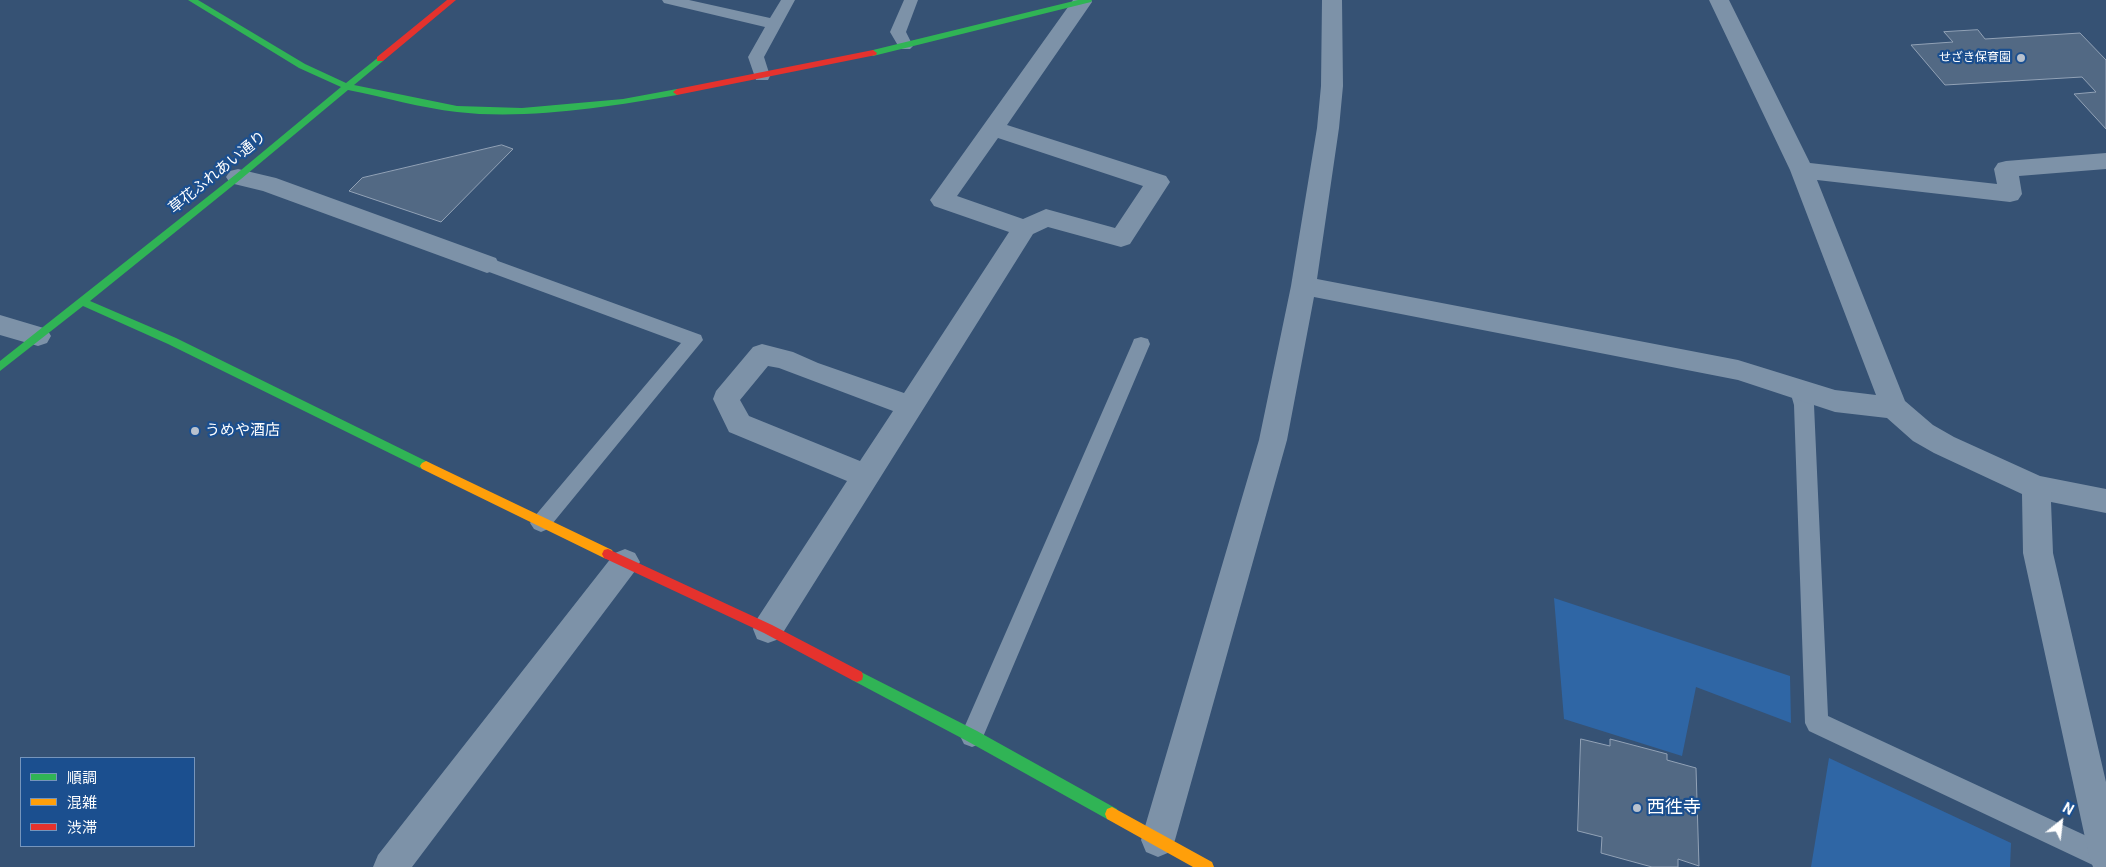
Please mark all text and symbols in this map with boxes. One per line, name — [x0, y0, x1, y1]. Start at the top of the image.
place label: せざき保育園 — [1939, 51, 2011, 65]
marker: せざき保育園 — [2015, 52, 2027, 64]
street label: 草花ふれあい通り — [166, 128, 270, 218]
place label: うめや酒店 — [205, 422, 280, 440]
marker: うめや酒店 — [189, 425, 201, 437]
legend — [20, 757, 195, 847]
text: 順調 — [67, 769, 97, 787]
text: 混雑 — [67, 794, 97, 812]
place label: 西徃寺 — [1647, 797, 1701, 819]
north arrow — [2036, 797, 2086, 847]
text: N — [2060, 799, 2076, 818]
marker: 西徃寺 — [1631, 802, 1643, 814]
text: 渋滞 — [67, 819, 97, 837]

